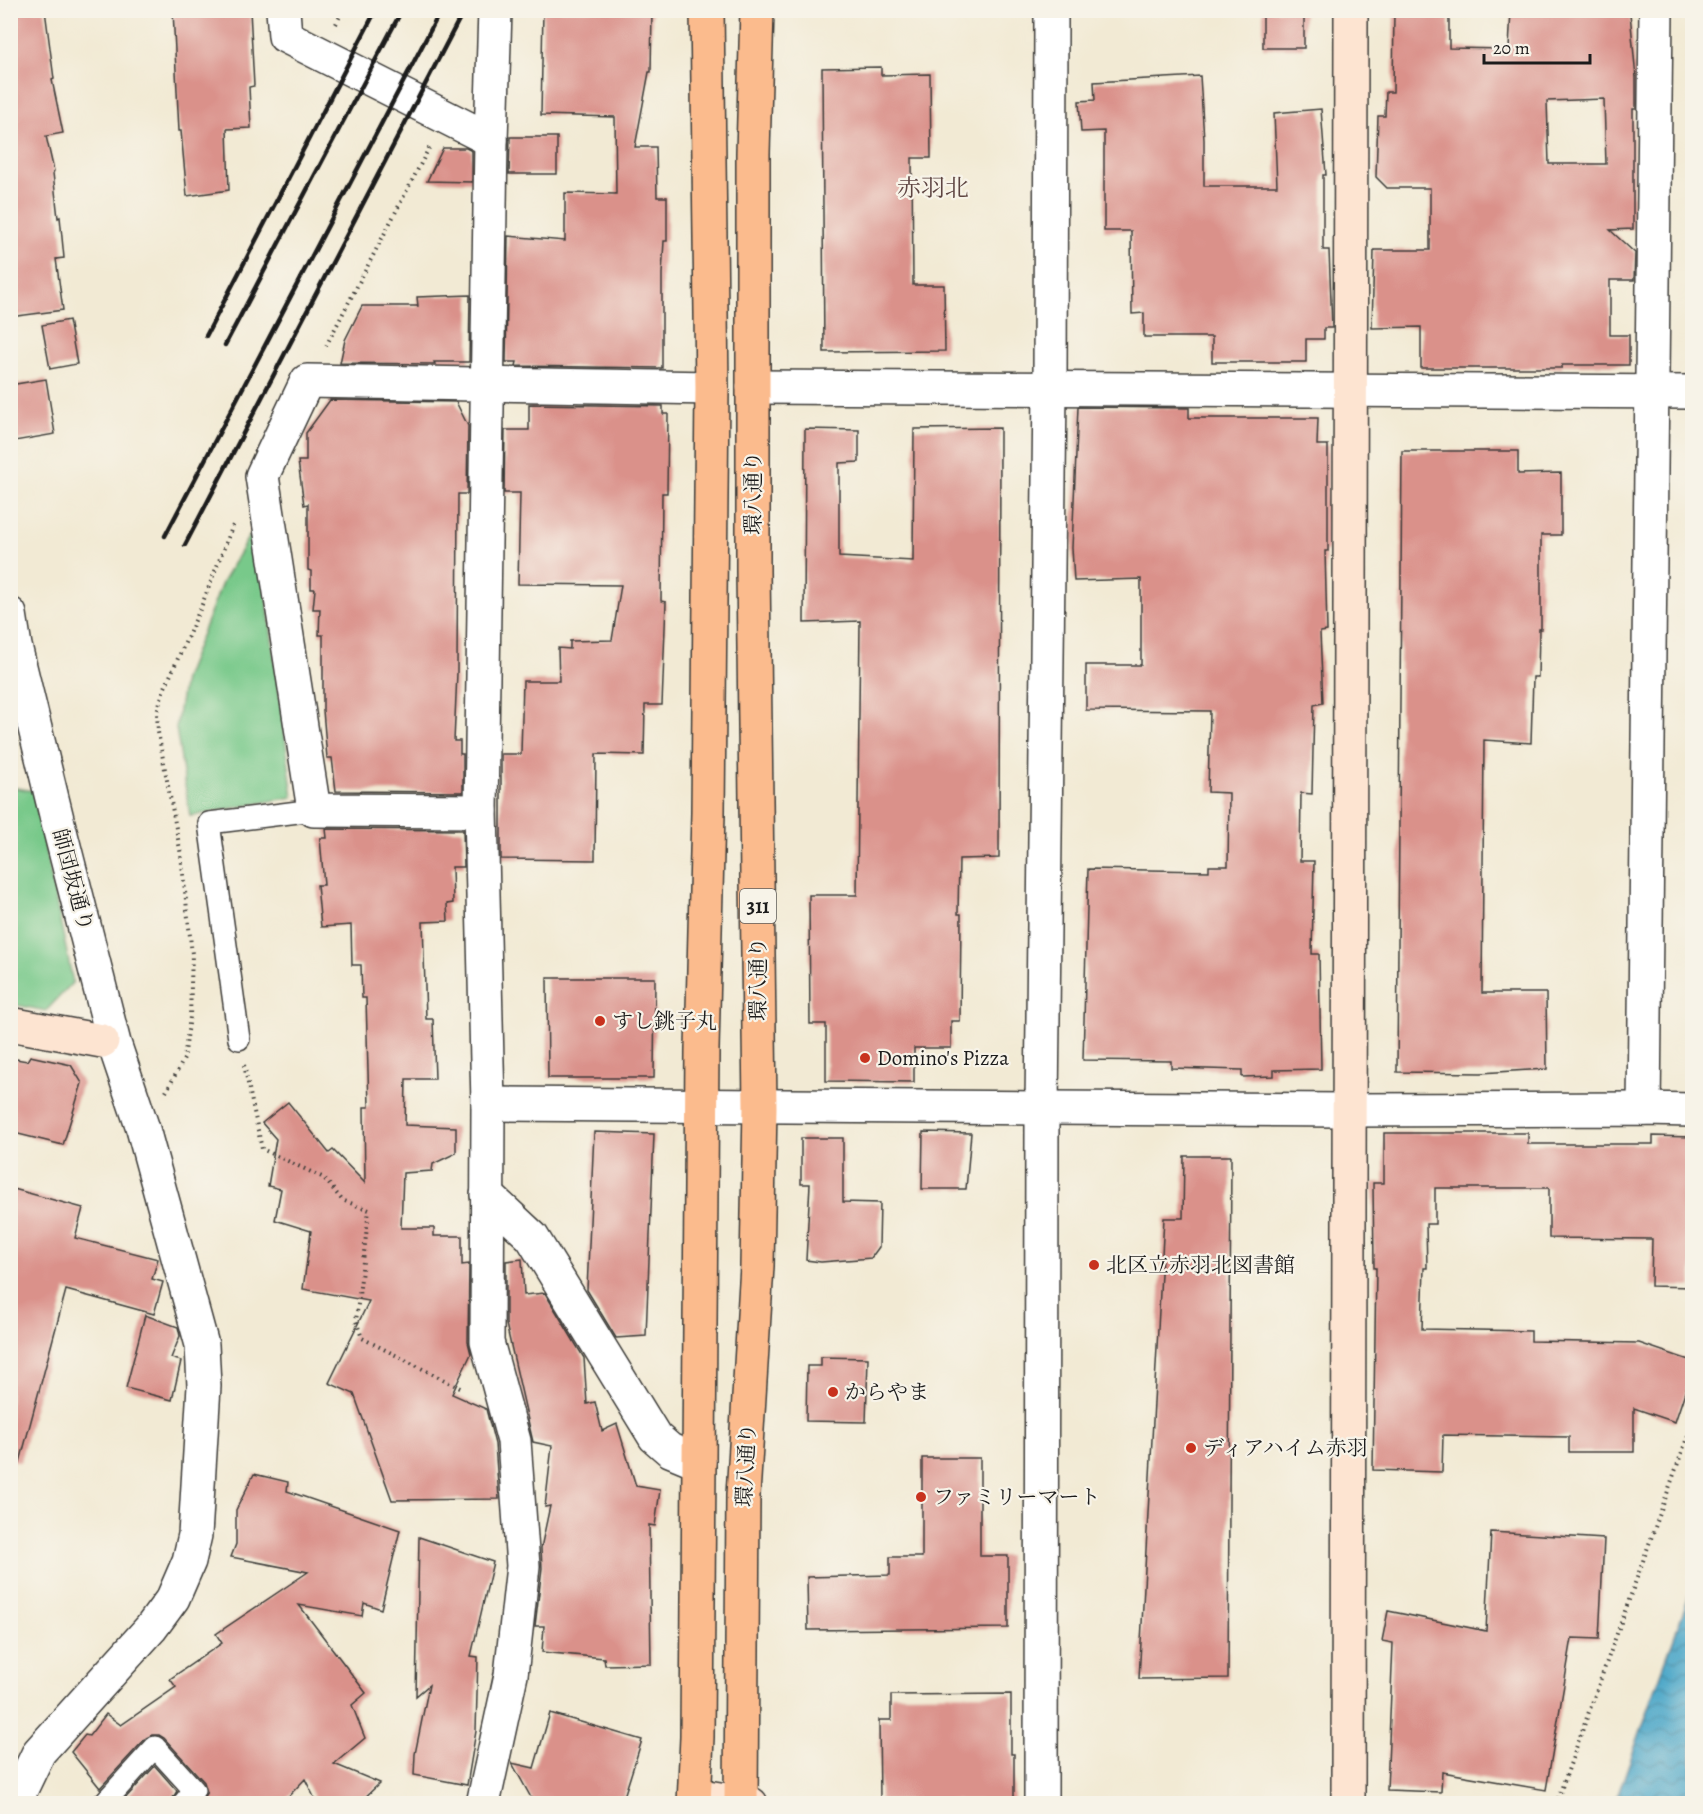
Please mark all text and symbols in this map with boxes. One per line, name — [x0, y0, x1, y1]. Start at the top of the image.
scale bar — [1484, 27, 1590, 65]
text: 20 m — [1493, 36, 1530, 60]
district label: 赤羽北 — [897, 172, 969, 204]
street label: 環八通り — [739, 451, 767, 535]
street label: 師団坂通り — [46, 826, 100, 934]
road number: 311 — [740, 889, 776, 923]
street label: 環八通り — [744, 937, 772, 1021]
place label: すし銚子丸 — [612, 1007, 717, 1035]
marker: すし銚子丸 — [593, 1014, 607, 1028]
place label: Domino's Pizza — [877, 1044, 1009, 1072]
marker: Domino's Pizza — [858, 1051, 872, 1065]
place label: 北区立赤羽北図書館 — [1106, 1251, 1295, 1279]
marker: 北区立赤羽北図書館 — [1087, 1258, 1101, 1272]
place label: からやま — [845, 1378, 929, 1406]
marker: からやま — [826, 1385, 840, 1399]
street label: 環八通り — [730, 1422, 762, 1508]
place label: ディアハイム赤羽 — [1203, 1434, 1368, 1462]
marker: ディアハイム赤羽 — [1184, 1441, 1198, 1455]
place label: ファミリーマート — [933, 1483, 1101, 1511]
marker: ファミリーマート — [914, 1490, 928, 1504]

